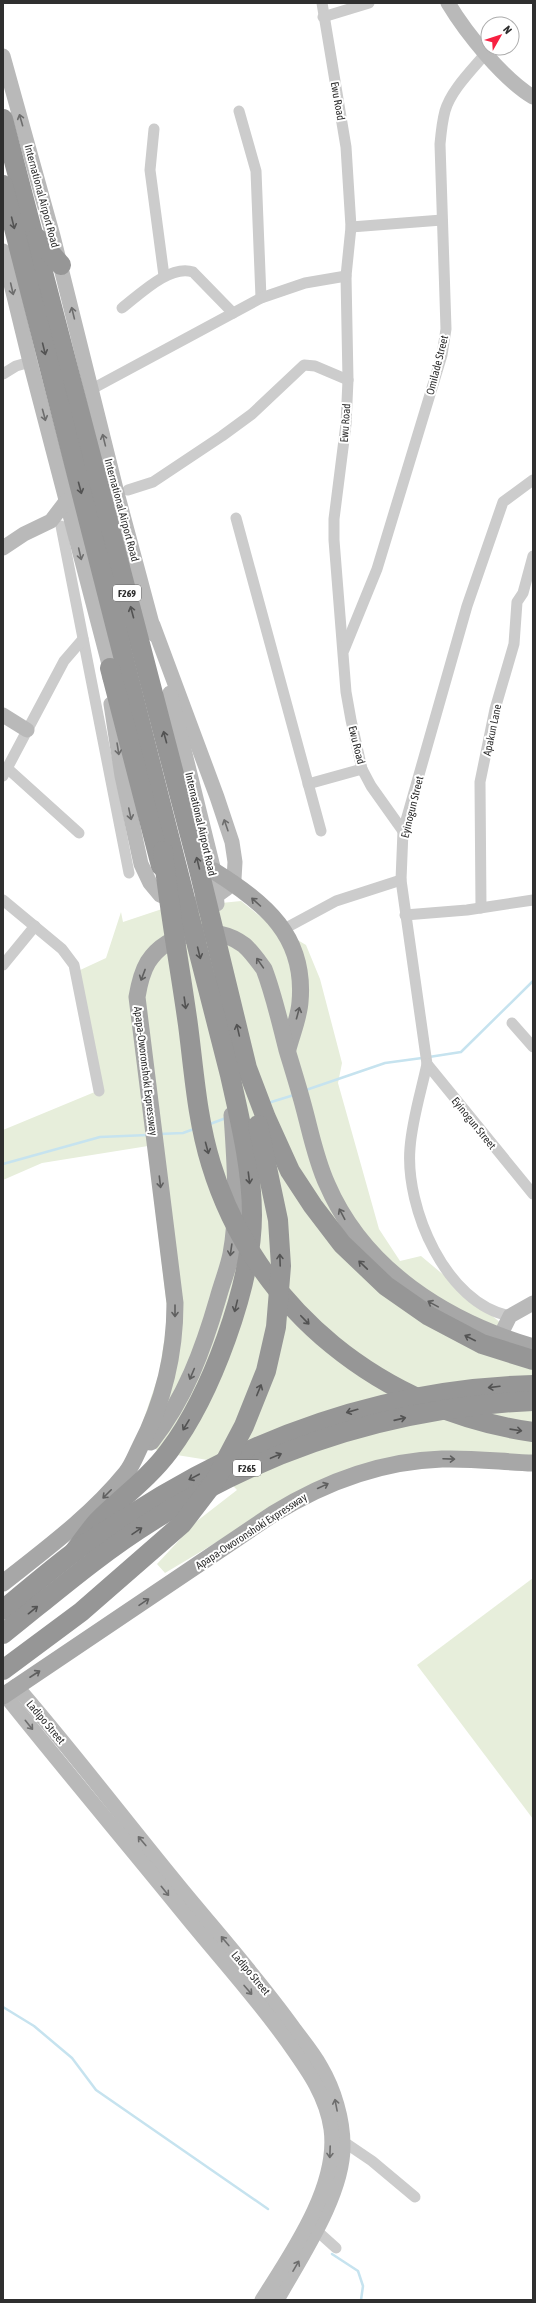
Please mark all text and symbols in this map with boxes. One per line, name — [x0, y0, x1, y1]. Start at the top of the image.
north arrow — [480, 16, 520, 56]
text: N — [501, 23, 514, 36]
street label: Ewu Road — [329, 81, 347, 121]
one-way arrow — [17, 114, 24, 127]
street label: International Airport Road — [22, 143, 62, 249]
one-way arrow — [9, 216, 17, 229]
one-way arrow — [9, 282, 16, 295]
one-way arrow — [69, 307, 76, 320]
street label: Omilade Street — [424, 334, 450, 396]
one-way arrow — [41, 342, 49, 355]
street label: Ewu Road — [338, 403, 352, 443]
one-way arrow — [41, 408, 48, 421]
one-way arrow — [100, 433, 108, 446]
street label: International Airport Road — [102, 457, 142, 563]
one-way arrow — [77, 481, 84, 494]
one-way arrow — [77, 547, 85, 560]
road number: F269 — [113, 585, 141, 601]
one-way arrow — [128, 605, 135, 618]
street label: Apakun Lane — [481, 703, 503, 757]
street label: Ewu Road — [346, 725, 368, 765]
one-way arrow — [161, 731, 168, 744]
one-way arrow — [114, 742, 122, 755]
street label: International Airport Road — [183, 771, 219, 877]
street label: Eyinogun Street — [399, 775, 425, 839]
one-way arrow — [127, 807, 135, 820]
one-way arrow — [222, 820, 230, 832]
one-way arrow — [193, 857, 201, 870]
one-way arrow — [250, 897, 261, 906]
one-way arrow — [196, 946, 203, 959]
one-way arrow — [256, 958, 264, 969]
one-way arrow — [138, 968, 146, 980]
one-way arrow — [181, 996, 189, 1009]
street label: Apapa-Oworonshoki Expressway — [132, 1006, 160, 1137]
one-way arrow — [294, 1007, 302, 1020]
one-way arrow — [234, 1024, 242, 1037]
street label: Eyinogun Street — [449, 1095, 499, 1151]
one-way arrow — [203, 1142, 211, 1155]
one-way arrow — [245, 1171, 253, 1184]
one-way arrow — [156, 1175, 164, 1188]
one-way arrow — [338, 1208, 345, 1220]
one-way arrow — [227, 1243, 235, 1256]
one-way arrow — [277, 1254, 284, 1267]
one-way arrow — [358, 1260, 368, 1269]
one-way arrow — [428, 1299, 440, 1307]
one-way arrow — [232, 1300, 240, 1313]
one-way arrow — [171, 1304, 179, 1317]
one-way arrow — [300, 1315, 310, 1325]
one-way arrow — [464, 1334, 476, 1341]
one-way arrow — [188, 1367, 195, 1379]
one-way arrow — [488, 1383, 501, 1390]
one-way arrow — [255, 1385, 263, 1397]
one-way arrow — [346, 1408, 359, 1416]
one-way arrow — [393, 1414, 406, 1422]
one-way arrow — [181, 1419, 189, 1431]
one-way arrow — [509, 1426, 522, 1434]
one-way arrow — [269, 1452, 281, 1459]
one-way arrow — [442, 1456, 455, 1463]
road number: F265 — [233, 1460, 261, 1476]
one-way arrow — [188, 1474, 200, 1482]
one-way arrow — [317, 1482, 329, 1489]
one-way arrow — [102, 1489, 112, 1499]
street label: Apapa-Oworonshoki Expressway — [193, 1490, 309, 1571]
one-way arrow — [131, 1527, 142, 1535]
one-way arrow — [138, 1598, 149, 1607]
one-way arrow — [28, 1605, 39, 1614]
one-way arrow — [29, 1670, 40, 1678]
street label: Ladipo Street — [24, 1698, 68, 1746]
one-way arrow — [25, 1720, 34, 1731]
one-way arrow — [137, 1836, 146, 1847]
one-way arrow — [161, 1885, 169, 1896]
one-way arrow — [220, 1936, 229, 1947]
street label: Ladipo Street — [229, 1949, 273, 1997]
one-way arrow — [244, 1985, 253, 1996]
one-way arrow — [332, 2099, 340, 2112]
one-way arrow — [327, 2145, 334, 2158]
one-way arrow — [293, 2260, 301, 2272]

